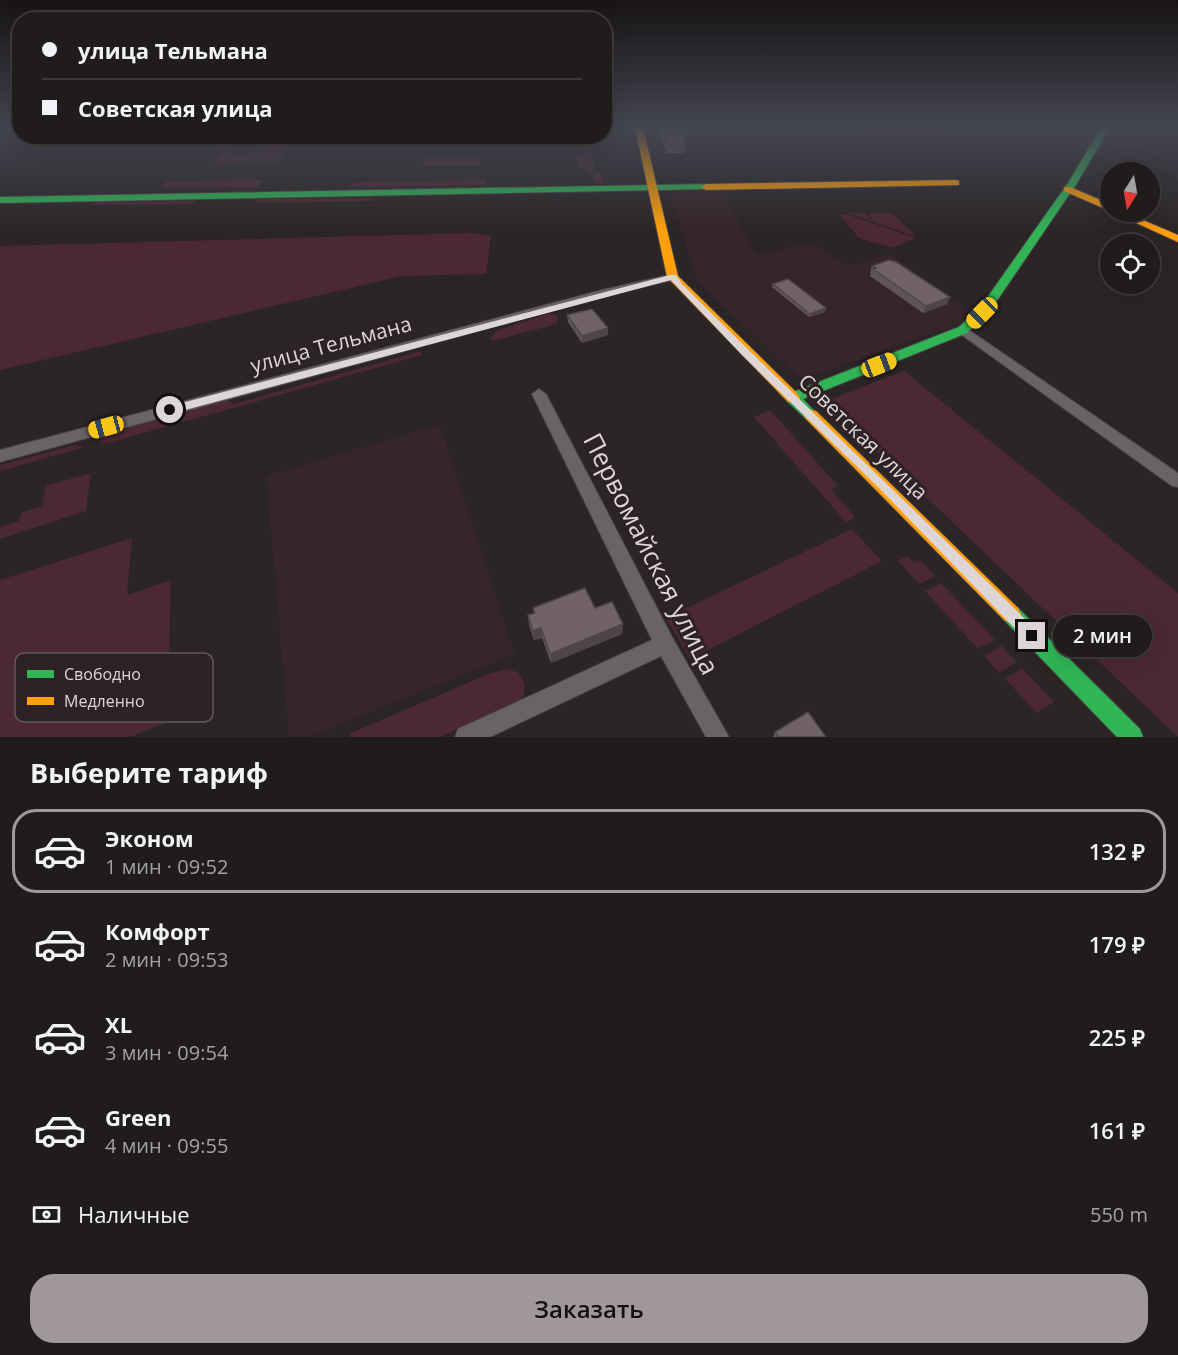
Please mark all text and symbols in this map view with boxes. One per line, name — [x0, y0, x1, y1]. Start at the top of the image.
text: улица Тельмана — [78, 35, 268, 65]
text: Советская улица — [78, 93, 273, 123]
north arrow — [1100, 162, 1160, 222]
map controls — [1100, 162, 1160, 294]
button: locate — [1100, 234, 1160, 294]
car — [963, 294, 1001, 332]
street label: улица Тельмана — [247, 309, 415, 379]
car — [859, 350, 899, 380]
street label: Советская улица — [793, 367, 935, 505]
route start — [156, 396, 183, 423]
car — [86, 414, 126, 440]
street label: Первомайская улица — [575, 427, 728, 681]
callout: 2 мин — [1053, 615, 1152, 657]
route end — [1018, 622, 1045, 649]
text: 2 мин — [1073, 622, 1132, 649]
legend — [15, 653, 213, 722]
text: Свободно — [64, 663, 141, 685]
text: Медленно — [64, 690, 145, 712]
text: Выберите тариф — [30, 754, 268, 791]
text: Эконом — [105, 823, 194, 853]
icon: car — [33, 824, 87, 878]
text: 132 ₽ — [1089, 836, 1145, 866]
text: 1 мин · 09:52 — [105, 853, 228, 880]
text: Комфорт — [105, 916, 210, 946]
icon: car — [33, 917, 87, 971]
text: 179 ₽ — [1089, 929, 1145, 959]
text: 2 мин · 09:53 — [105, 946, 228, 973]
text: XL — [105, 1009, 132, 1039]
icon: car — [33, 1010, 87, 1064]
text: 225 ₽ — [1089, 1022, 1145, 1052]
text: 3 мин · 09:54 — [105, 1039, 228, 1066]
text: Green — [105, 1102, 171, 1132]
icon: car — [33, 1103, 87, 1157]
text: 161 ₽ — [1089, 1115, 1145, 1145]
text: 4 мин · 09:55 — [105, 1132, 228, 1159]
icon: cash — [30, 1198, 63, 1231]
text: Наличные — [78, 1199, 190, 1229]
text: 550 m — [1090, 1201, 1148, 1228]
button: Заказать — [30, 1274, 1148, 1343]

